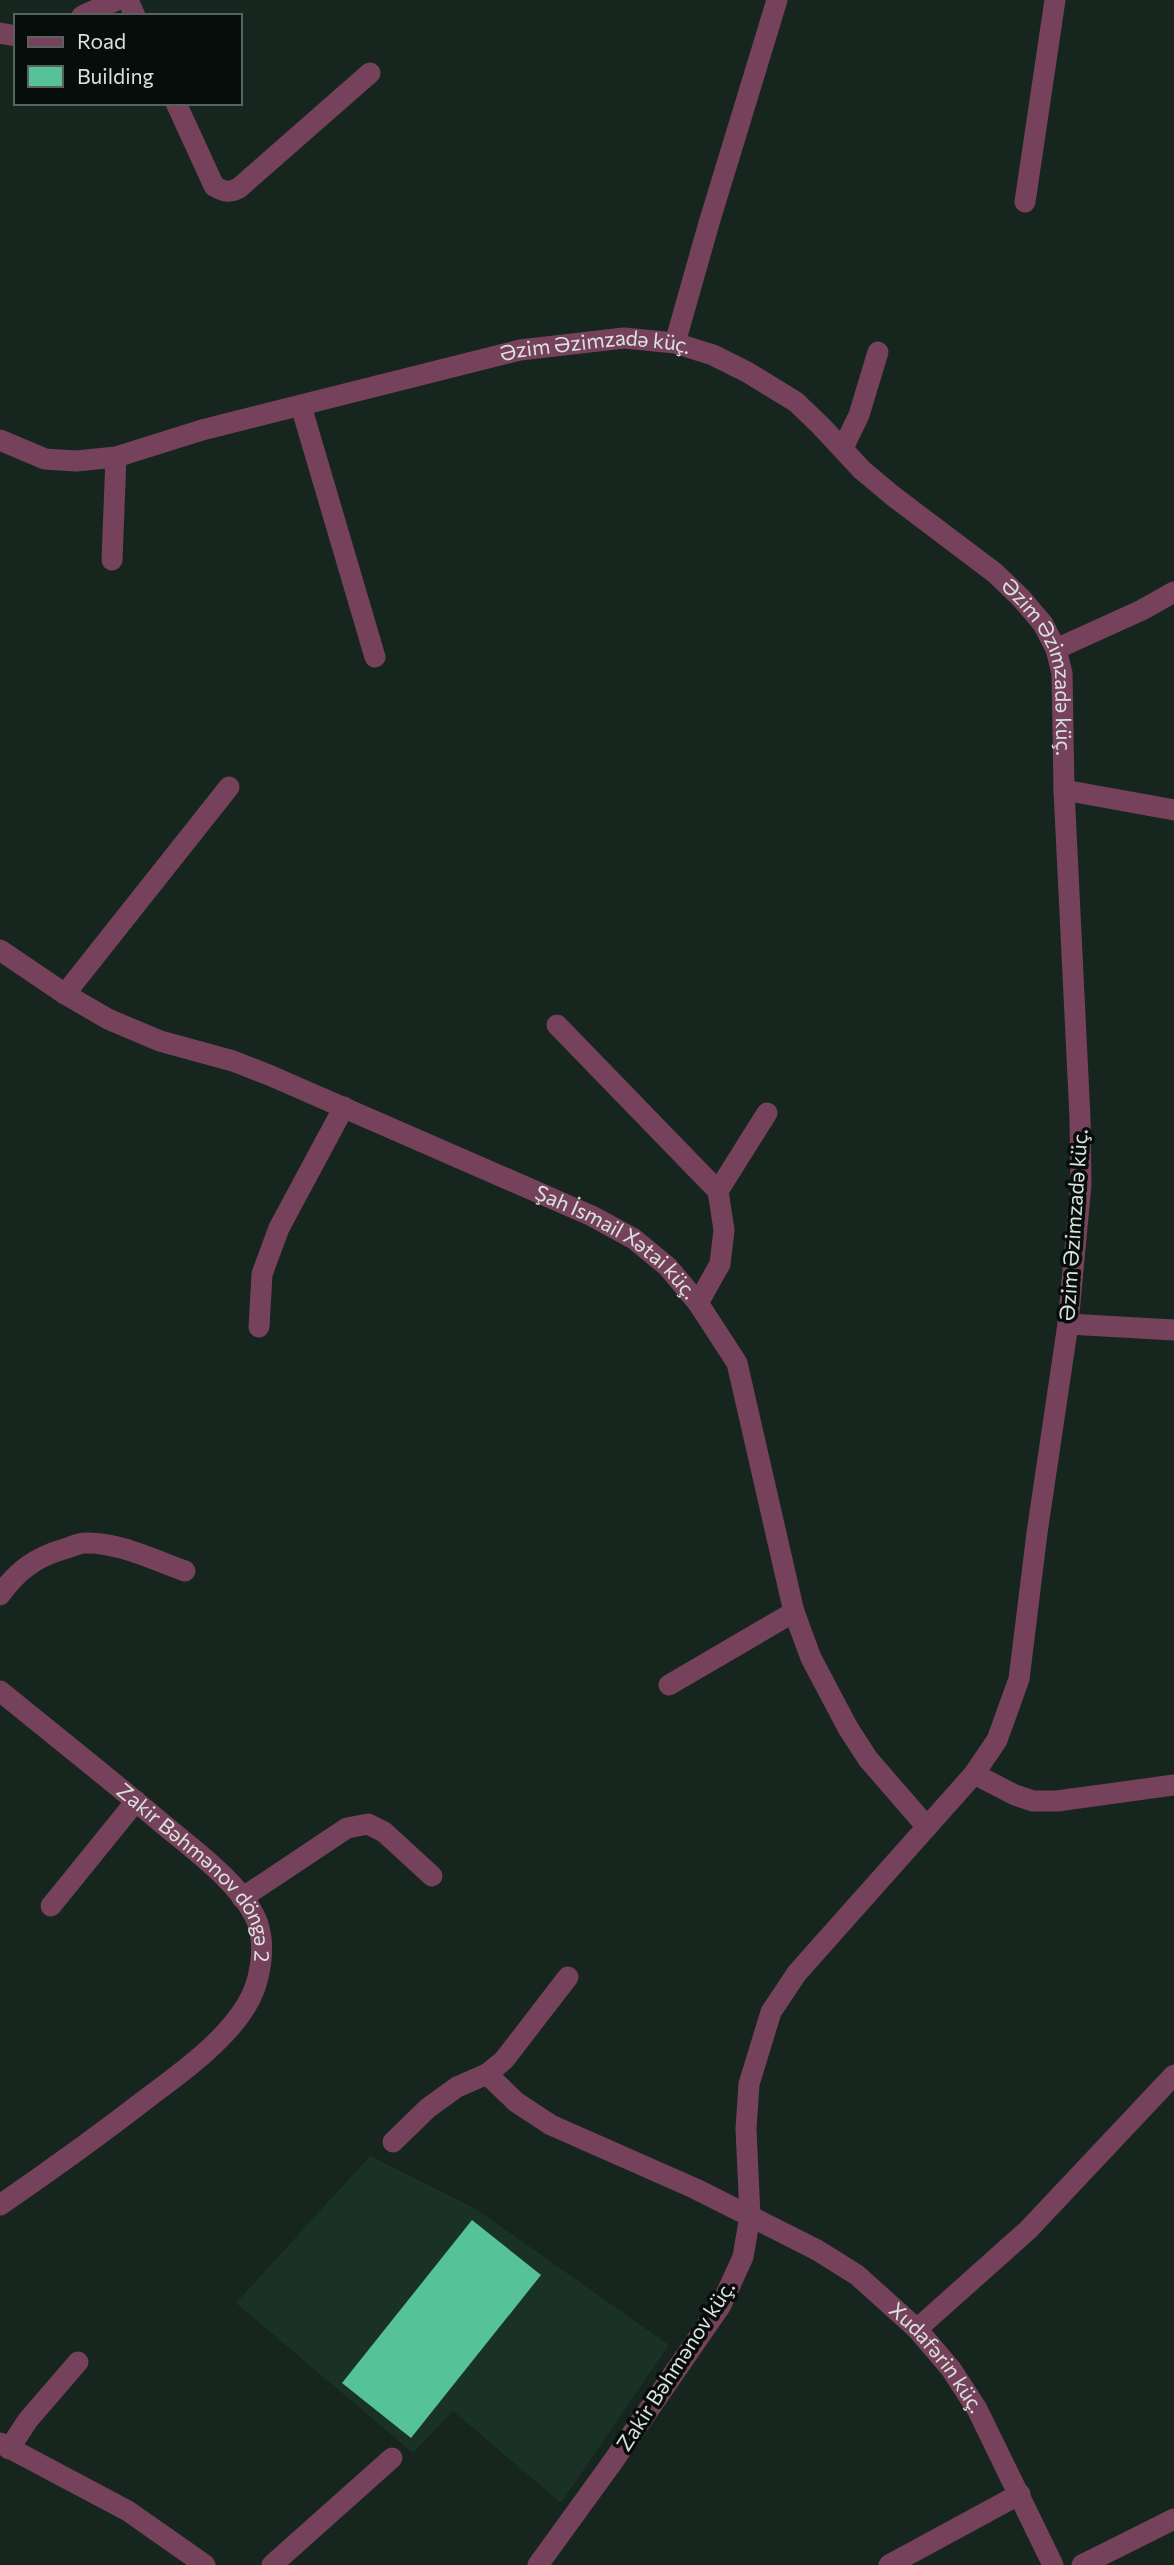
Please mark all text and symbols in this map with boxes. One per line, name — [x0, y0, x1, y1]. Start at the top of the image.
legend — [14, 14, 242, 105]
text: Road — [77, 28, 126, 53]
text: Building — [77, 63, 154, 88]
street label: Əzim Əzimzadə küç. — [497, 324, 695, 366]
street label: Əzim Əzimzadə küç. — [997, 572, 1077, 756]
street label: Əzim Əzimzadə küç. — [1053, 1128, 1092, 1322]
street label: Şah İsmail Xətai küç. — [532, 1179, 703, 1304]
street label: Zakir Bəhmənov döngə 2 — [113, 1777, 276, 1963]
street label: Zakir Bəhmənov küç. — [610, 2275, 739, 2455]
street label: Xudafərin küç. — [885, 2296, 991, 2416]

